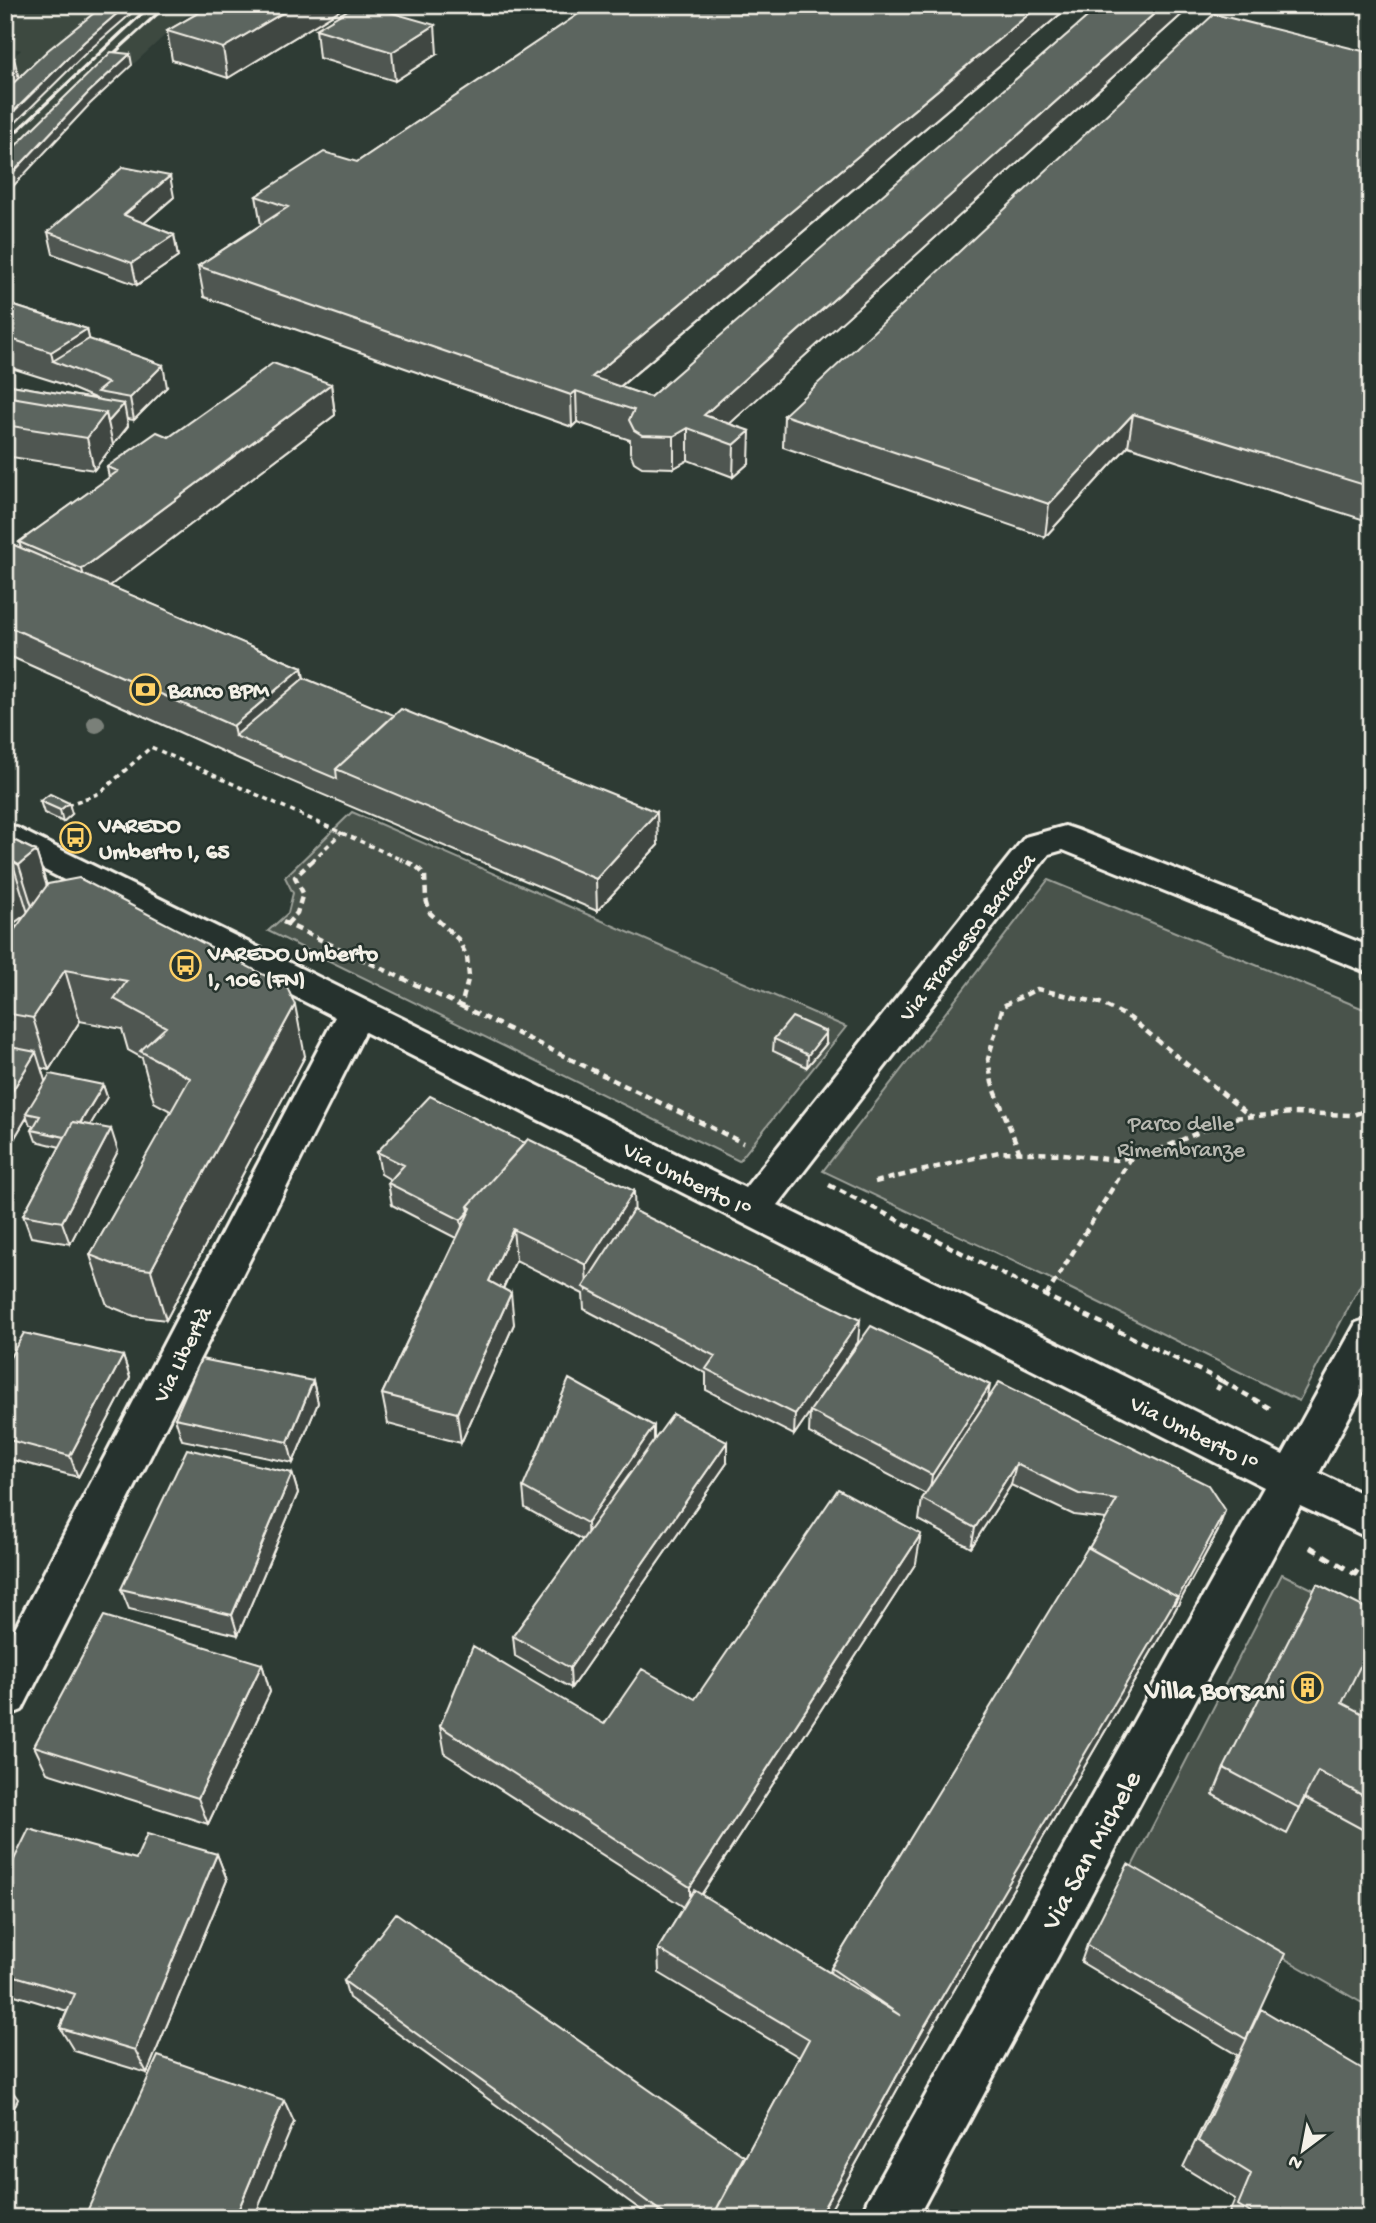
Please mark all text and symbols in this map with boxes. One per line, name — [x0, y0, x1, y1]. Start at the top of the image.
bank icon: Banco BPM — [128, 672, 162, 706]
place label: Banco BPM — [167, 679, 270, 706]
place label: VAREDO Umberto I, 65 — [98, 814, 229, 867]
bus stop icon: VAREDO Umberto I, 65 — [59, 820, 93, 854]
street label: Via Francesco Baracca — [894, 847, 1044, 1029]
place label: VAREDO Umberto I, 106 (FN) — [207, 942, 378, 995]
bus stop icon: VAREDO Umberto I, 106 (FN) — [168, 948, 202, 982]
park label: Parco delle Rimembranze — [1117, 1112, 1246, 1165]
street label: Via Umberto I° — [617, 1137, 755, 1225]
street label: Via Libertà — [148, 1302, 220, 1409]
street label: Via Umberto I° — [1124, 1391, 1262, 1479]
building icon: Villa Borsani — [1291, 1671, 1325, 1705]
place label: Villa Borsani — [1143, 1676, 1285, 1709]
street label: Via San Michele — [1035, 1765, 1151, 1938]
north arrow — [1268, 2114, 1338, 2184]
text: N — [1284, 2148, 1307, 2174]

